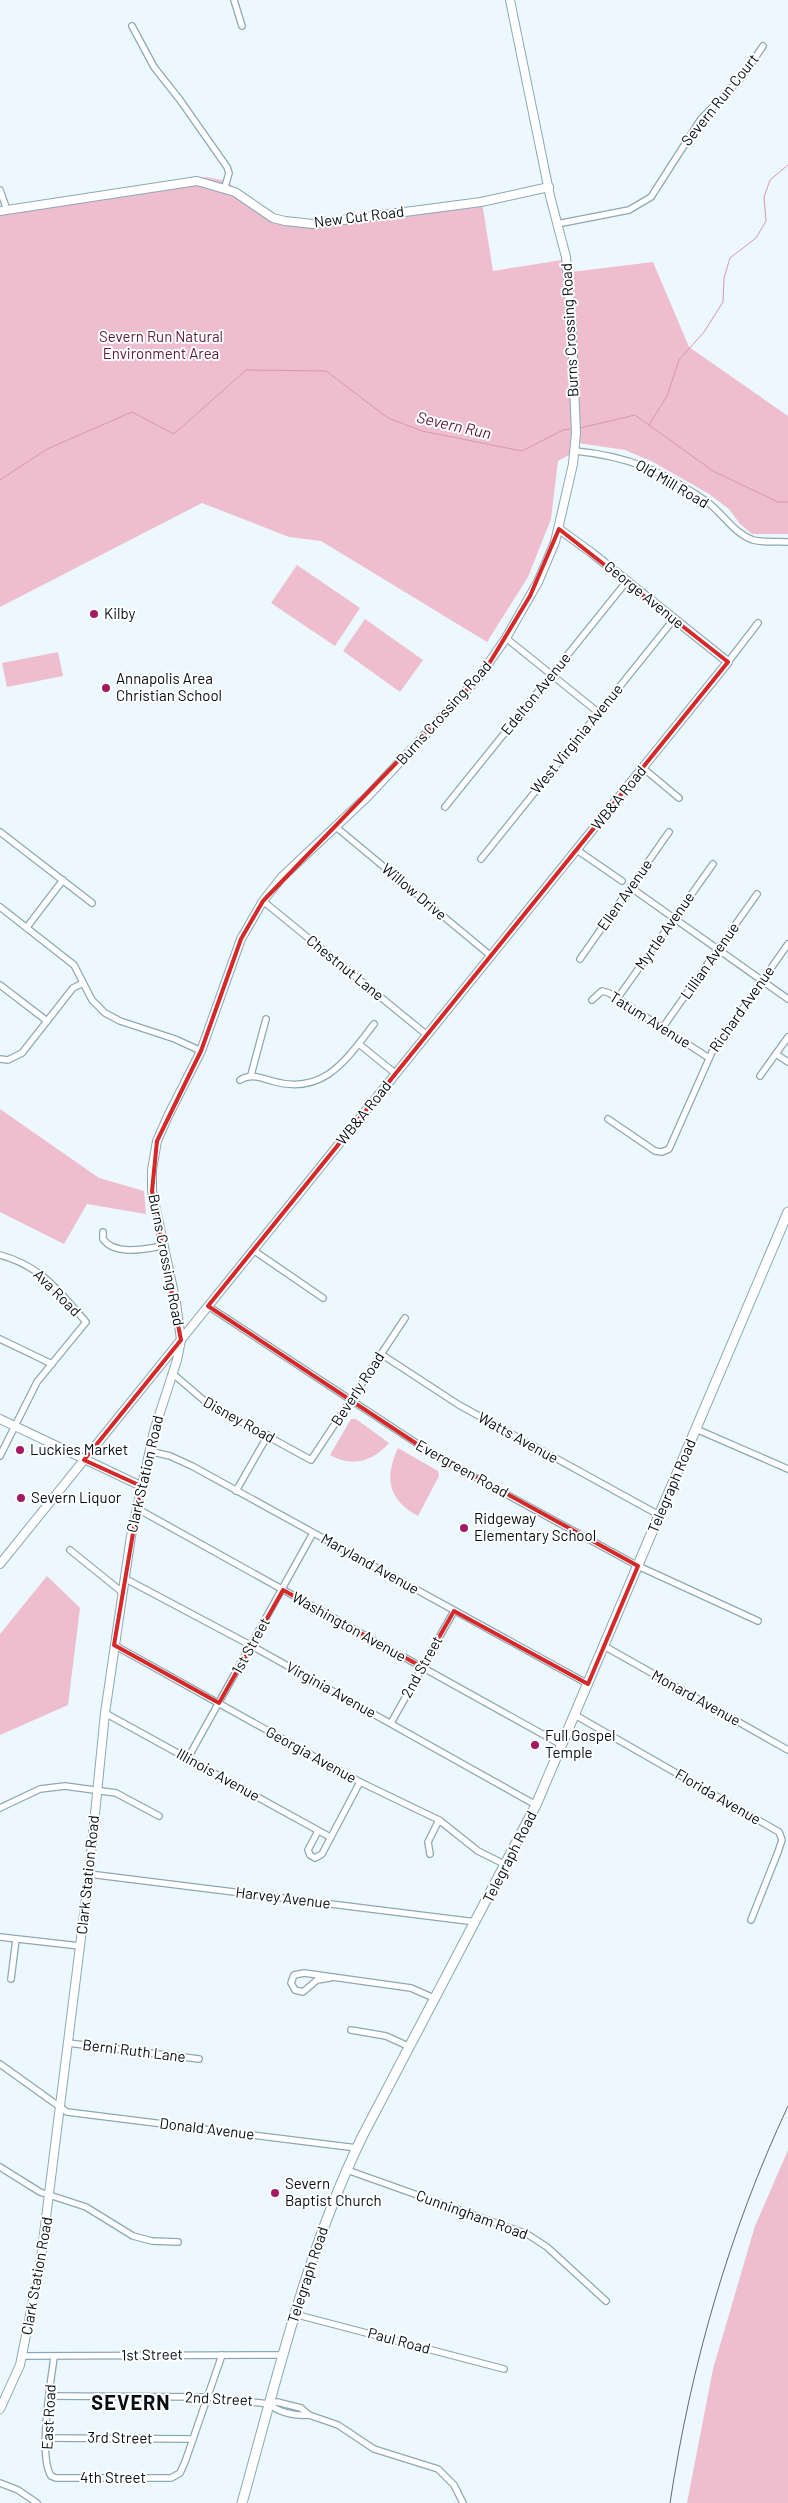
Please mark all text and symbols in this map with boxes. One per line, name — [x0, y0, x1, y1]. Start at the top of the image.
street label: Severn Run Court — [677, 50, 762, 149]
street label: New Cut Road — [313, 202, 405, 230]
street label: Burns Crossing Road — [557, 263, 581, 397]
park label: Severn Run Natural Environment Area — [99, 327, 223, 362]
water label: Severn Run — [415, 407, 493, 442]
street label: Old Mill Road — [633, 455, 712, 511]
street label: George Avenue — [601, 557, 688, 632]
place label: Kilby — [104, 604, 136, 622]
marker: Kilby — [88, 608, 100, 620]
street label: Edelton Avenue — [496, 649, 574, 738]
street label: Burns Crossing Road — [392, 657, 495, 768]
place label: Annapolis Area Christian School — [116, 669, 222, 704]
street label: West Virginia Avenue — [526, 680, 626, 797]
marker: Annapolis Area Christian School — [100, 682, 112, 694]
street label: WB&A Road — [587, 762, 650, 833]
street label: Ellen Avenue — [593, 855, 655, 933]
street label: Willow Drive — [379, 859, 451, 924]
street label: Myrtle Avenue — [631, 888, 698, 973]
street label: Lillian Avenue — [676, 919, 742, 1002]
street label: Chestnut Lane — [303, 931, 388, 1004]
street label: Richard Avenue — [705, 962, 777, 1055]
street label: Tatum Avenue — [607, 987, 695, 1051]
street label: WB&A Road — [332, 1077, 395, 1148]
street label: Burns Crossing Road — [145, 1192, 189, 1327]
street label: Ava Road — [30, 1265, 85, 1320]
street label: Beverly Road — [327, 1348, 388, 1429]
street label: Disney Road — [200, 1392, 278, 1446]
street label: Watts Avenue — [475, 1408, 562, 1467]
street label: Clark Station Road — [122, 1413, 166, 1534]
street label: Evergreen Road — [413, 1435, 512, 1501]
street label: Telegraph Road — [643, 1436, 699, 1535]
place label: Luckies Market — [30, 1440, 128, 1458]
marker: Luckies Market — [14, 1444, 26, 1456]
place label: Severn Liquor — [31, 1488, 122, 1506]
marker: Severn Liquor — [15, 1492, 27, 1504]
place label: Ridgeway Elementary School — [474, 1509, 596, 1544]
marker: Ridgeway Elementary School — [458, 1522, 470, 1534]
street label: Maryland Avenue — [318, 1529, 423, 1597]
street label: Washington Avenue — [289, 1587, 410, 1665]
street label: 1st Street — [227, 1614, 273, 1677]
street label: 2nd Street — [397, 1632, 446, 1701]
street label: Virginia Avenue — [283, 1657, 380, 1721]
street label: Monard Avenue — [649, 1665, 744, 1729]
street label: Georgia Avenue — [263, 1722, 360, 1786]
place label: Full Gospel Temple — [545, 1726, 615, 1761]
marker: Full Gospel Temple — [529, 1739, 541, 1751]
street label: Illinois Avenue — [174, 1744, 263, 1804]
street label: Florida Avenue — [672, 1764, 765, 1828]
street label: Telegraph Road — [478, 1808, 540, 1905]
street label: Clark Station Road — [72, 1814, 102, 1935]
street label: Harvey Avenue — [235, 1882, 332, 1912]
street label: Berni Ruth Lane — [82, 2035, 187, 2065]
street label: Donald Avenue — [159, 2113, 256, 2143]
place label: Severn Baptist Church — [285, 2174, 382, 2209]
street label: Cunningham Road — [414, 2185, 531, 2243]
marker: Severn Baptist Church — [269, 2187, 281, 2199]
street label: Clark Station Road — [17, 2215, 55, 2336]
street label: Telegraph Road — [283, 2224, 331, 2325]
street label: Paul Road — [366, 2323, 433, 2357]
street label: 1st Street — [121, 2344, 183, 2364]
street label: East Road — [37, 2384, 59, 2450]
street label: 2nd Street — [185, 2387, 254, 2409]
district label: SEVERN — [91, 2390, 171, 2414]
street label: 3rd Street — [87, 2427, 153, 2447]
street label: 4th Street — [80, 2468, 146, 2486]

